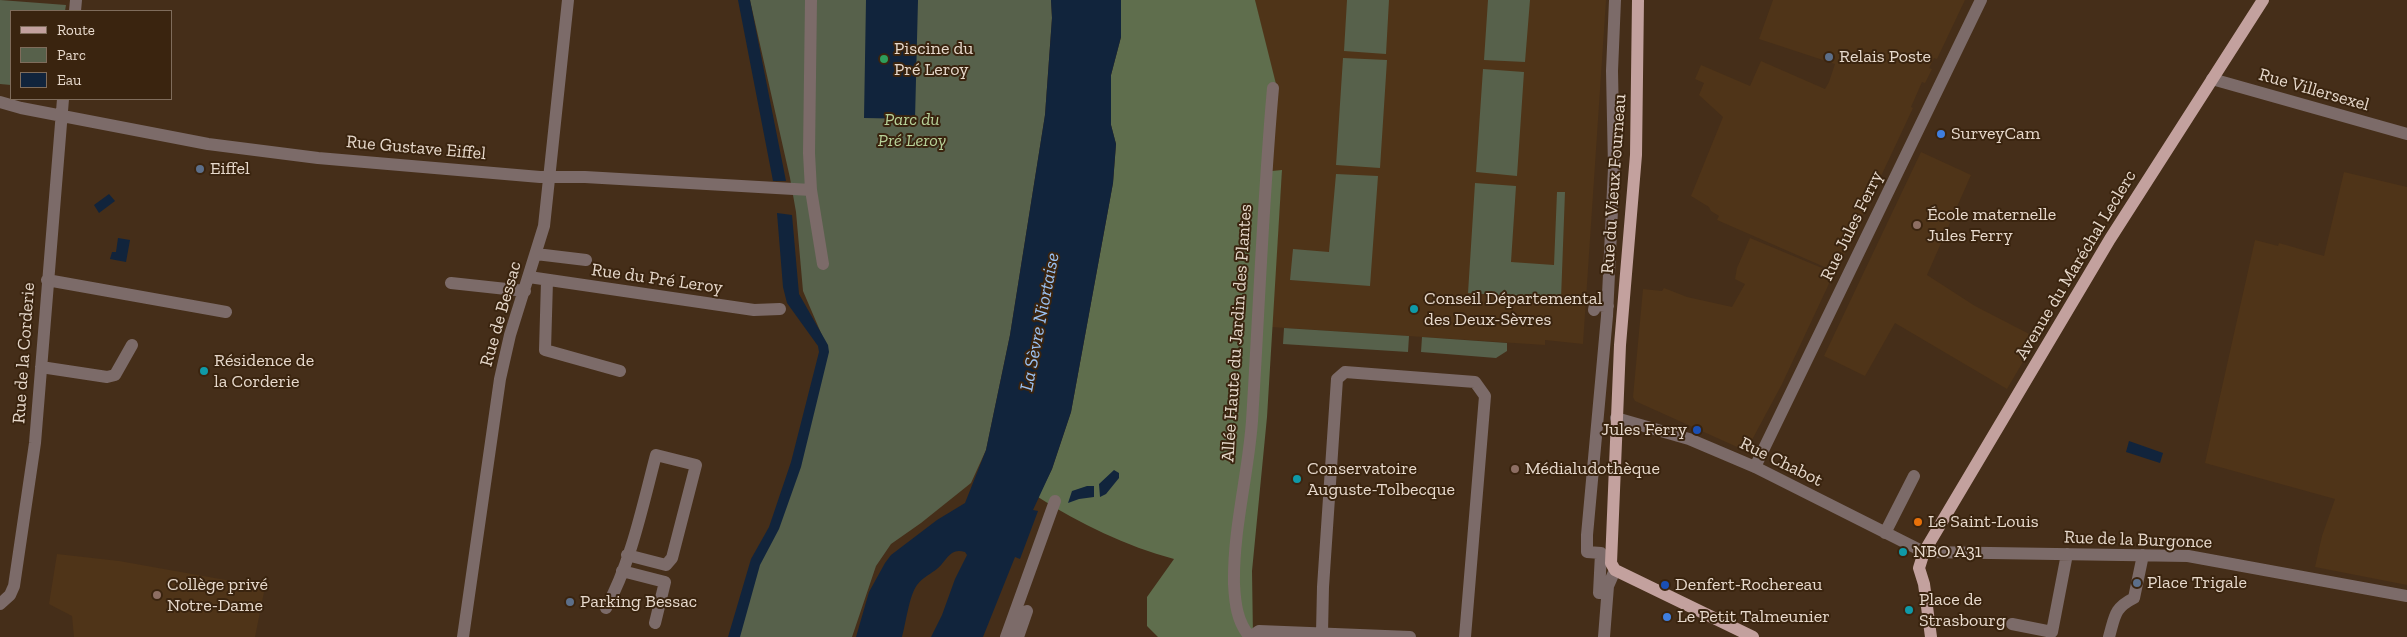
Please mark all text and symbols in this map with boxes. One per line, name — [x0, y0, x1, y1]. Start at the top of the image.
legend — [10, 10, 172, 100]
text: Route — [57, 21, 95, 39]
place label: Piscine du Pré Leroy — [894, 38, 973, 80]
text: Parc — [57, 46, 86, 64]
place label: Relais Poste — [1839, 46, 1931, 68]
marker: Relais Poste — [1823, 51, 1835, 63]
marker: Piscine du Pré Leroy — [878, 53, 890, 65]
street label: Rue Villersexel — [2256, 64, 2372, 116]
text: Eau — [57, 71, 81, 89]
street label: Rue du Vieux Fourneau — [1597, 93, 1631, 275]
park label: Parc du Pré Leroy — [878, 109, 946, 152]
place label: SurveyCam — [1951, 123, 2040, 145]
marker: SurveyCam — [1935, 128, 1947, 140]
street label: Rue Gustave Eiffel — [345, 131, 487, 165]
place label: Eiffel — [210, 158, 250, 180]
marker: Eiffel — [194, 163, 206, 175]
street label: Avenue du Maréchal Leclerc — [2011, 166, 2141, 364]
street label: Rue Jules Ferry — [1816, 168, 1888, 284]
street label: Allée Haute du Jardin des Plantes — [1217, 203, 1257, 463]
place label: École maternelle Jules Ferry — [1927, 204, 2056, 246]
marker: École maternelle Jules Ferry — [1911, 219, 1923, 231]
water label: La Sèvre Niortaise — [1015, 251, 1065, 393]
street label: Rue de Bessac — [476, 259, 526, 369]
street label: Rue du Pré Leroy — [590, 259, 724, 299]
street label: Rue de la Corderie — [8, 282, 40, 424]
place label: Conseil Départemental des Deux-Sèvres — [1424, 288, 1602, 330]
marker: Conseil Départemental des Deux-Sèvres — [1408, 303, 1420, 315]
place label: Résidence de la Corderie — [214, 350, 314, 392]
marker: Résidence de la Corderie — [198, 365, 210, 377]
place label: Jules Ferry — [1601, 419, 1687, 441]
marker: Jules Ferry — [1691, 424, 1703, 436]
street label: Rue Chabot — [1736, 433, 1826, 491]
place label: Conservatoire Auguste-Tolbecque — [1307, 458, 1455, 500]
place label: Médialudothèque — [1525, 458, 1660, 480]
marker: Médialudothèque — [1509, 463, 1521, 475]
marker: Conservatoire Auguste-Tolbecque — [1291, 473, 1303, 485]
place label: Le Saint-Louis — [1928, 511, 2039, 533]
marker: Le Saint-Louis — [1912, 516, 1924, 528]
street label: Rue de la Burgonce — [2063, 527, 2213, 553]
place label: NBO A31 — [1913, 541, 1982, 563]
marker: NBO A31 — [1897, 546, 1909, 558]
place label: Place Trigale — [2147, 572, 2247, 594]
place label: Collège privé Notre-Dame — [167, 574, 268, 616]
place label: Denfert-Rochereau — [1675, 574, 1822, 596]
marker: Place Trigale — [2131, 577, 2143, 589]
marker: Denfert-Rochereau — [1659, 579, 1671, 591]
marker: Collège privé Notre-Dame — [151, 589, 163, 601]
place label: Place de Strasbourg — [1919, 589, 2006, 632]
place label: Parking Bessac — [580, 591, 697, 613]
marker: Parking Bessac — [564, 596, 576, 608]
marker: Place de Strasbourg — [1903, 604, 1915, 616]
place label: Le Petit Talmeunier — [1677, 606, 1830, 628]
marker: Le Petit Talmeunier — [1661, 611, 1673, 623]

